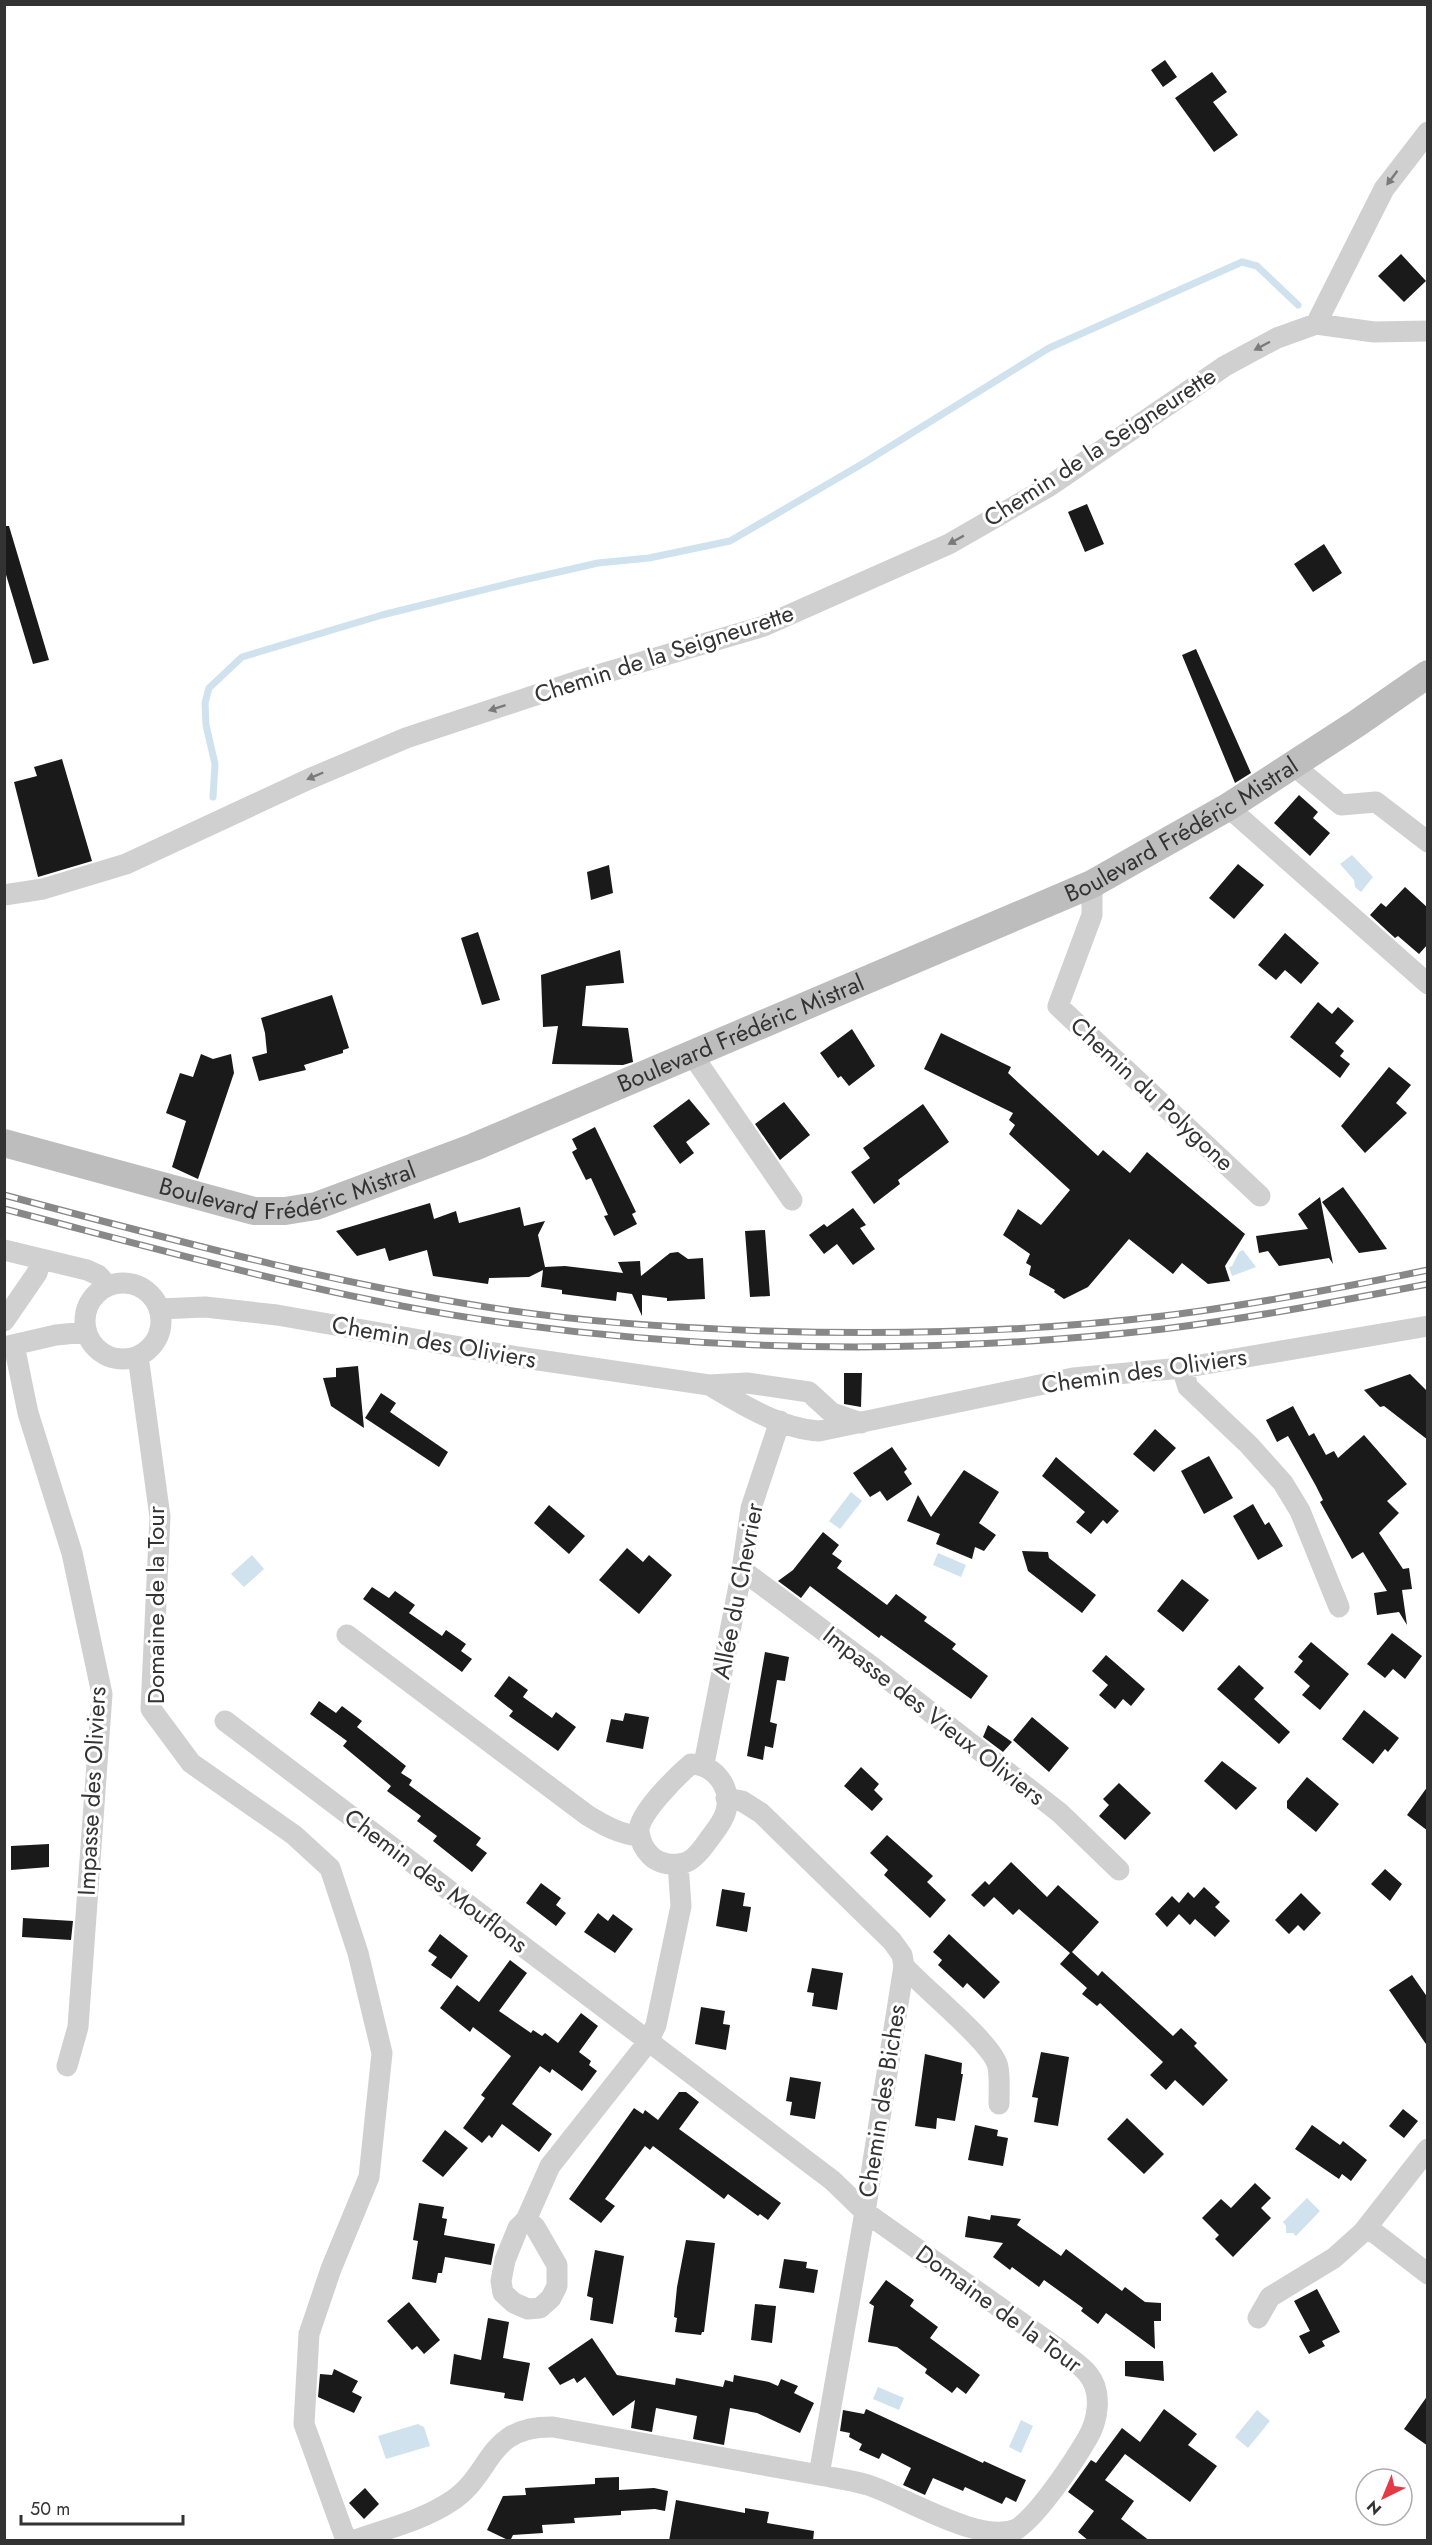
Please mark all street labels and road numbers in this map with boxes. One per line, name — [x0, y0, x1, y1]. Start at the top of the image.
street label: Chemin de la Seigneurette — [977, 358, 1223, 535]
street label: Chemin de la Seigneurette — [530, 595, 798, 712]
street label: Boulevard Frédéric Mistral — [1059, 748, 1305, 911]
street label: Boulevard Frédéric Mistral — [612, 965, 869, 1101]
street label: Chemin du Polygone — [1063, 1008, 1242, 1179]
street label: Boulevard Frédéric Mistral — [155, 1152, 421, 1228]
street label: Chemin des Oliviers — [329, 1306, 539, 1377]
street label: Chemin des Oliviers — [1039, 1339, 1249, 1402]
street label: Allée du Chevrier — [703, 1499, 772, 1682]
street label: Domaine de la Tour — [138, 1505, 173, 1704]
street label: Impasse des Vieux Oliviers — [816, 1618, 1053, 1814]
street label: Impasse des Oliviers — [69, 1685, 114, 1896]
street label: Chemin des Mouflons — [337, 1800, 535, 1961]
street label: Chemin des Biches — [849, 2002, 914, 2200]
street label: Domaine de la Tour — [909, 2236, 1090, 2381]

